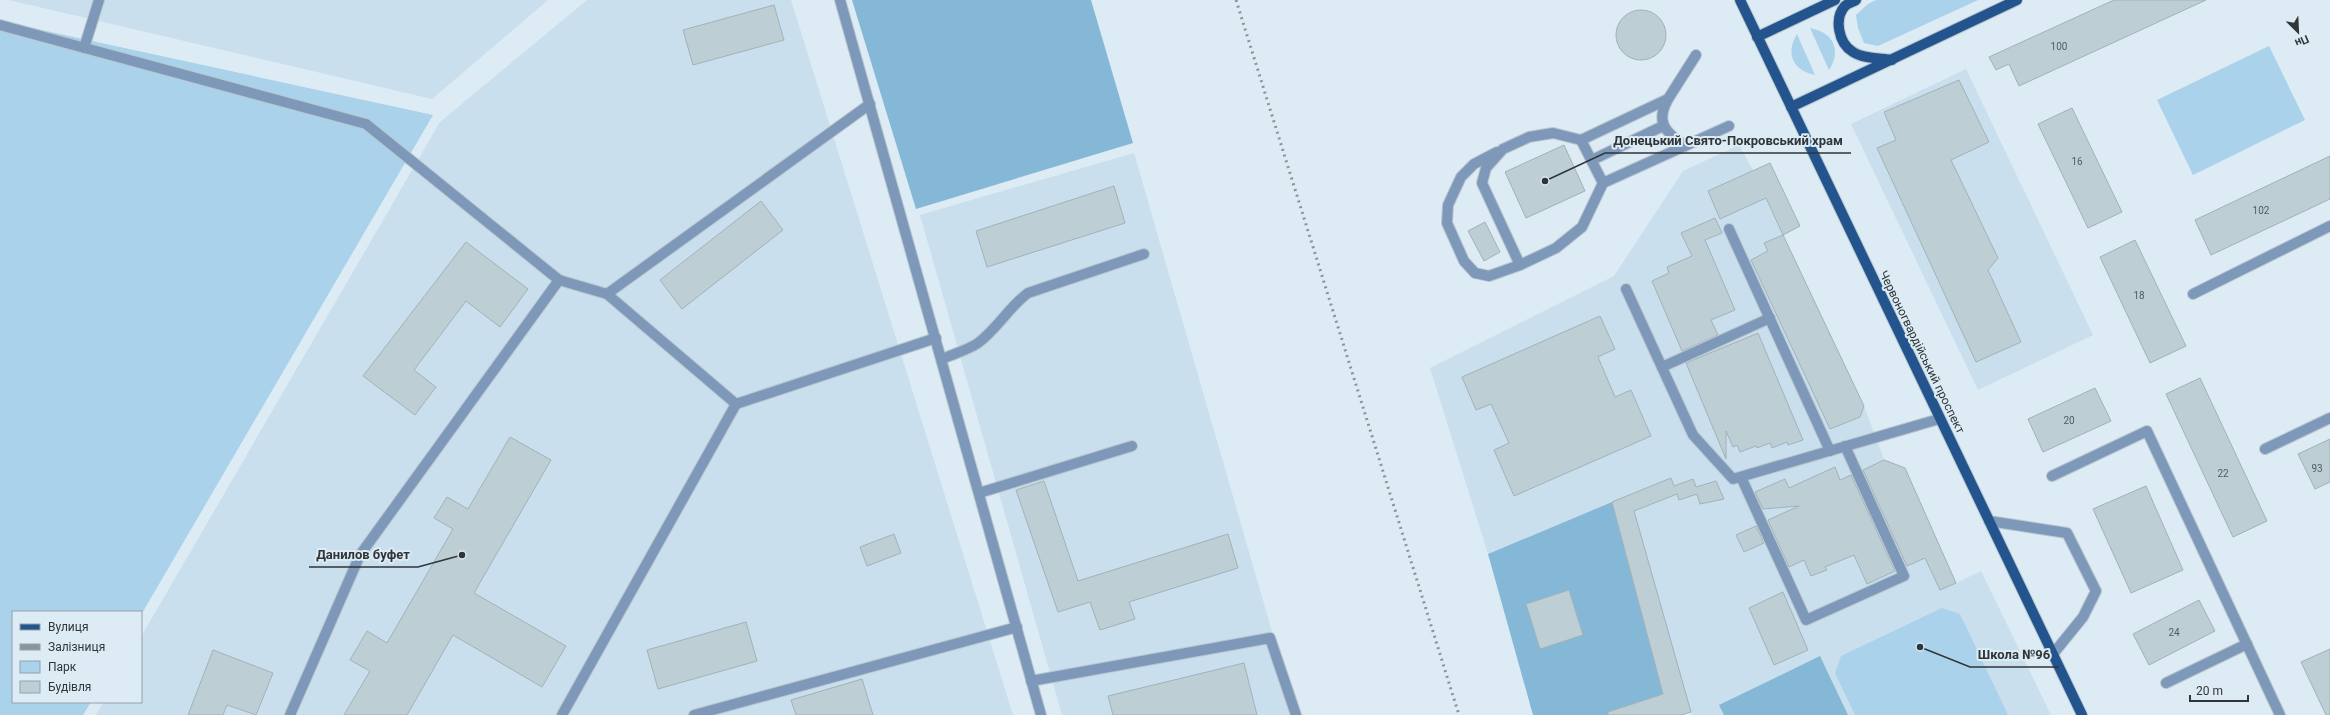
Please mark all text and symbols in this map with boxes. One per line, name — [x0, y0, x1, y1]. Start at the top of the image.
north arrow — [2278, 12, 2318, 52]
text: Пн — [2293, 32, 2311, 49]
house number: 100 — [2051, 41, 2068, 52]
callout: Донецький Свято-Покровський храм — [1605, 128, 1851, 153]
text: Донецький Свято-Покровський храм — [1613, 133, 1843, 148]
house number: 16 — [2071, 156, 2083, 167]
house number: 102 — [2253, 205, 2270, 216]
street label: Червоногвардійський проспект — [1876, 268, 1968, 436]
house number: 18 — [2133, 290, 2145, 301]
house number: 20 — [2063, 415, 2075, 426]
house number: 93 — [2311, 463, 2323, 474]
house number: 22 — [2217, 468, 2229, 479]
callout: Данилов буфет — [309, 542, 418, 567]
text: Данилов буфет — [316, 547, 410, 562]
legend — [12, 611, 142, 703]
text: Вулиця — [48, 620, 89, 634]
house number: 24 — [2168, 627, 2180, 638]
text: Залізниця — [48, 640, 105, 654]
callout: Школа №96 — [1970, 642, 2059, 667]
text: Школа №96 — [1978, 647, 2051, 662]
text: Парк — [48, 660, 77, 674]
scale bar — [2190, 677, 2248, 703]
text: Будівля — [48, 680, 91, 694]
text: 20 m — [2196, 684, 2223, 698]

